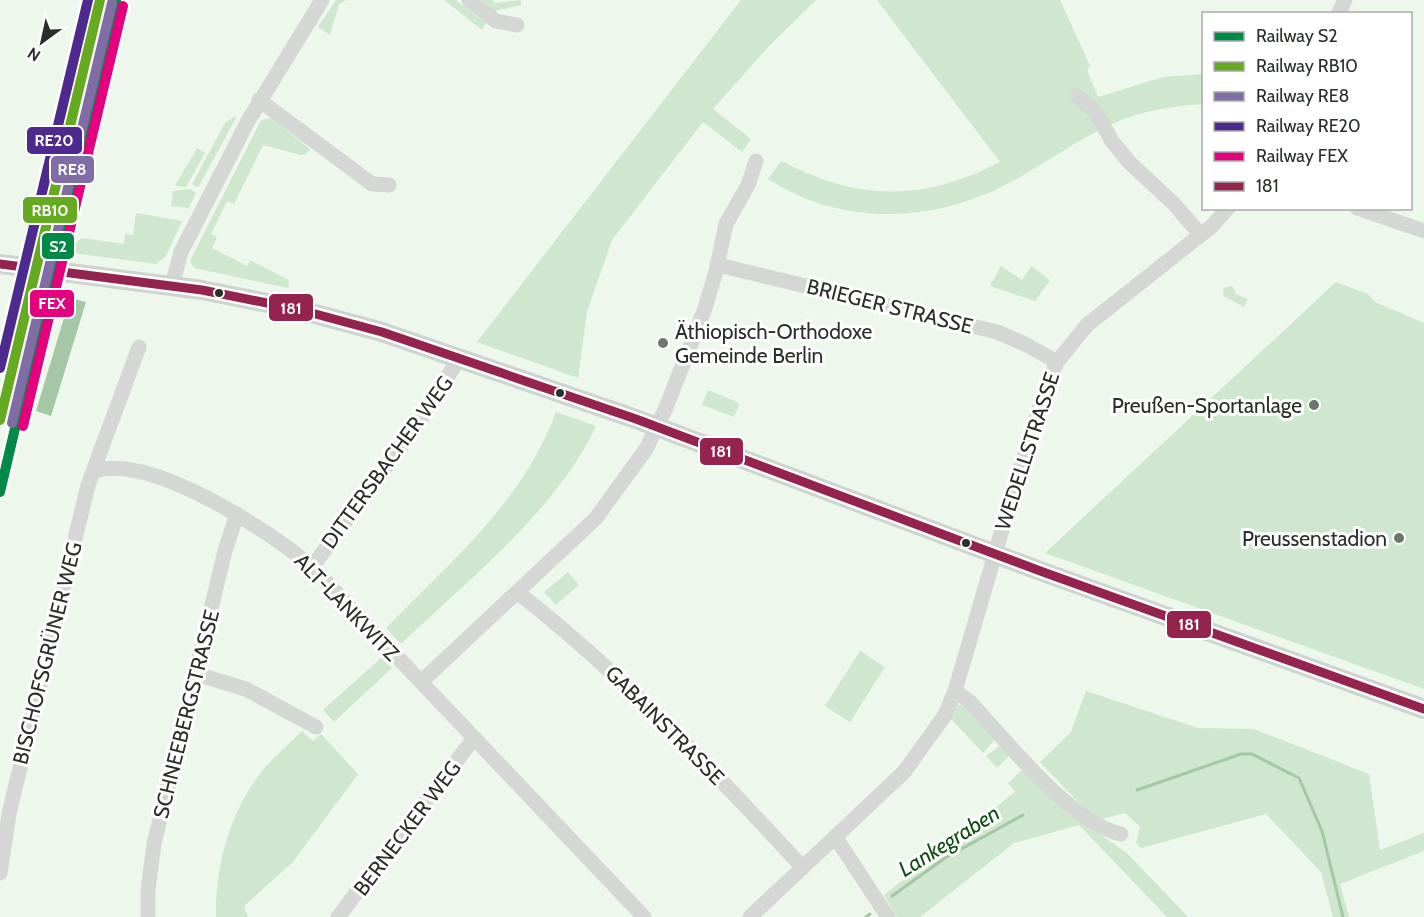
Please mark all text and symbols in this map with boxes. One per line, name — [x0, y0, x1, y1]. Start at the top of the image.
north arrow — [12, 12, 72, 72]
legend — [1202, 12, 1412, 210]
text: Railway S2 — [1256, 25, 1338, 47]
text: N — [24, 43, 44, 65]
text: Railway RB10 — [1256, 55, 1358, 77]
text: Railway RE8 — [1256, 85, 1350, 107]
text: Railway RE20 — [1256, 115, 1361, 137]
line badge: RE20 — [26, 126, 83, 155]
text: RE20 — [35, 131, 73, 150]
text: Railway FEX — [1256, 145, 1348, 167]
line badge: RE8 — [50, 155, 95, 184]
text: RE8 — [58, 160, 86, 179]
text: 181 — [1256, 175, 1279, 197]
line badge: RB10 — [22, 196, 78, 224]
text: RB10 — [31, 201, 69, 220]
line badge: S2 — [41, 232, 75, 260]
text: S2 — [49, 237, 67, 256]
street label: BRIEGER STRASSE — [804, 273, 976, 339]
unlabelled marker — [213, 287, 225, 299]
line badge: FEX — [29, 289, 75, 318]
line badge: 181 — [268, 293, 314, 322]
text: FEX — [38, 294, 67, 313]
text: 181 — [280, 299, 302, 318]
place label: Äthiopisch-Orthodoxe Gemeinde Berlin — [675, 319, 873, 368]
marker: Äthiopisch-Orthodoxe Gemeinde Berlin — [656, 336, 670, 350]
street label: WEDELLSTRASSE — [990, 369, 1064, 533]
street label: DITTERSBACHER WEG — [316, 371, 458, 553]
unlabelled marker — [554, 387, 566, 399]
place label: Preußen-Sportanlage — [1112, 393, 1302, 418]
marker: Preußen-Sportanlage — [1307, 398, 1321, 412]
line badge: 181 — [699, 437, 744, 466]
text: 181 — [710, 442, 732, 461]
place label: Preussenstadion — [1242, 526, 1387, 551]
marker: Preussenstadion — [1392, 531, 1406, 545]
unlabelled marker — [960, 537, 972, 549]
street label: BISCHOFSGRÜNER WEG — [7, 539, 87, 767]
street label: ALT-LANKWITZ — [290, 548, 405, 666]
street label: SCHNEEBERGSTRASSE — [148, 607, 224, 821]
line badge: 181 — [1166, 610, 1212, 639]
text: 181 — [1178, 615, 1200, 634]
street label: GABAINSTRASSE — [600, 660, 730, 790]
street label: BERNECKER WEG — [348, 756, 466, 900]
water label: Lankegraben — [893, 799, 1005, 883]

